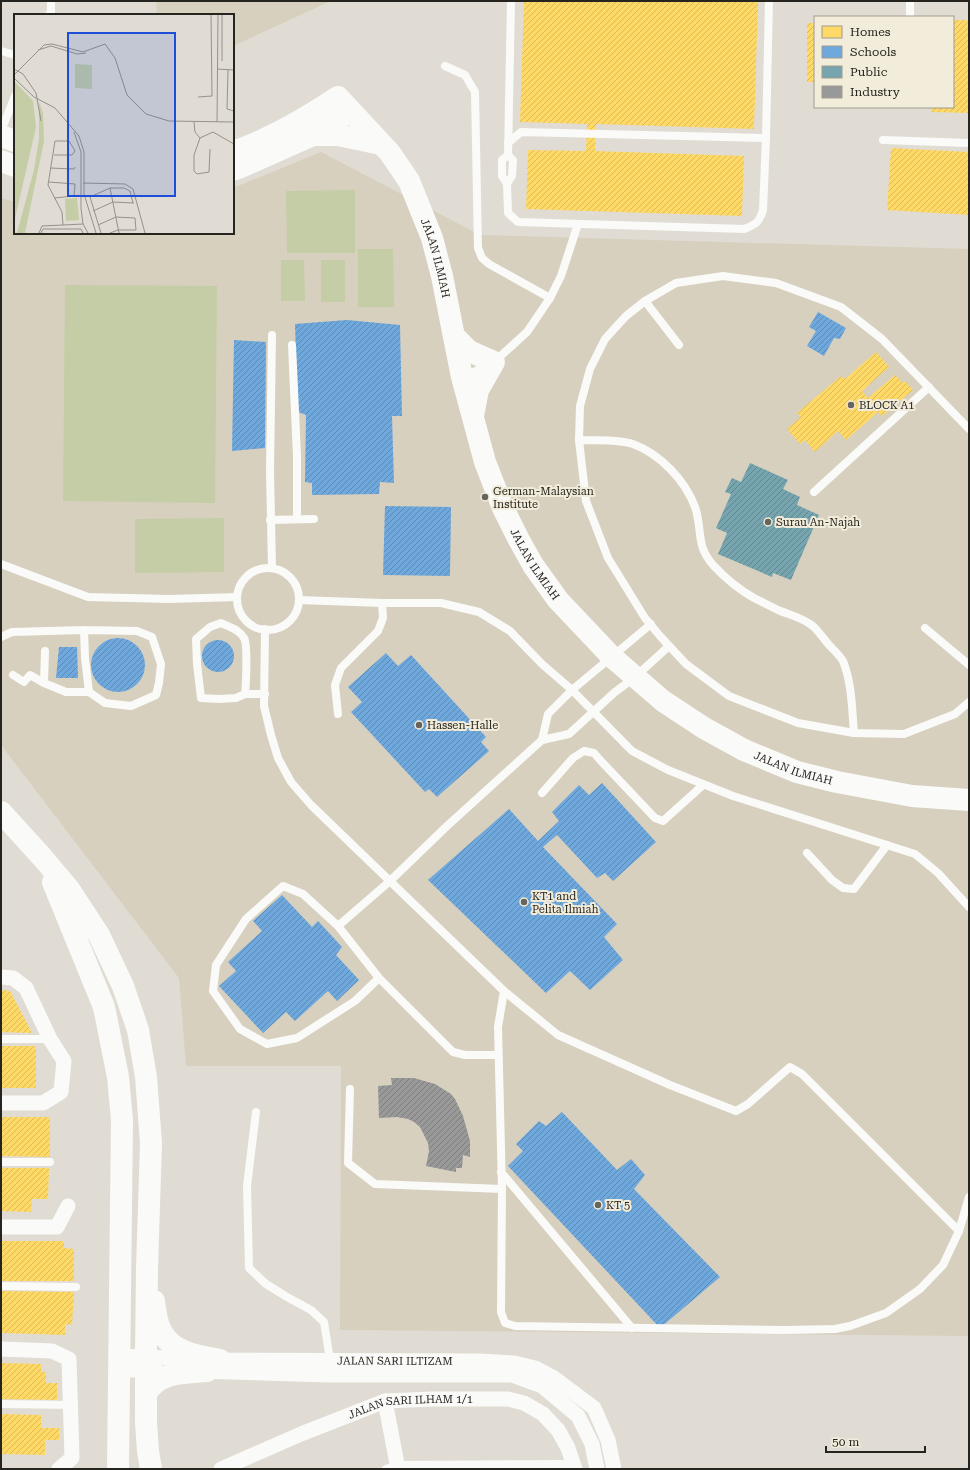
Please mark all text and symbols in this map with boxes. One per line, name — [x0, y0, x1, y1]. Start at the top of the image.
inset map — [14, 14, 234, 234]
legend — [814, 16, 954, 108]
text: Homes — [850, 25, 891, 39]
text: Schools — [850, 45, 897, 59]
text: Public — [850, 65, 888, 79]
text: Industry — [850, 85, 901, 99]
street label: JALAN ILMIAH — [418, 217, 452, 299]
place label: BLOCK A1 — [859, 399, 914, 412]
marker: BLOCK A1 — [846, 400, 856, 410]
place label: German-Malaysian Institute — [493, 485, 594, 511]
marker: German-Malaysian Institute — [480, 492, 490, 502]
place label: Surau An-Najah — [776, 516, 860, 529]
marker: Surau An-Najah — [763, 517, 773, 527]
street label: JALAN ILMIAH — [507, 526, 562, 603]
place label: Hassen-Halle — [427, 719, 498, 732]
marker: Hassen-Halle — [414, 720, 424, 730]
street label: JALAN ILMIAH — [752, 749, 834, 788]
place label: KT1 and Pelita Ilmiah — [532, 890, 599, 916]
marker: KT1 and Pelita Ilmiah — [519, 897, 529, 907]
place label: KT 5 — [606, 1199, 630, 1212]
marker: KT 5 — [593, 1200, 603, 1210]
street label: JALAN SARI ILTIZAM — [337, 1354, 453, 1368]
street label: JALAN SARI ILHAM 1/1 — [346, 1393, 473, 1422]
scale bar — [826, 1428, 925, 1454]
text: 50 m — [832, 1435, 859, 1449]

